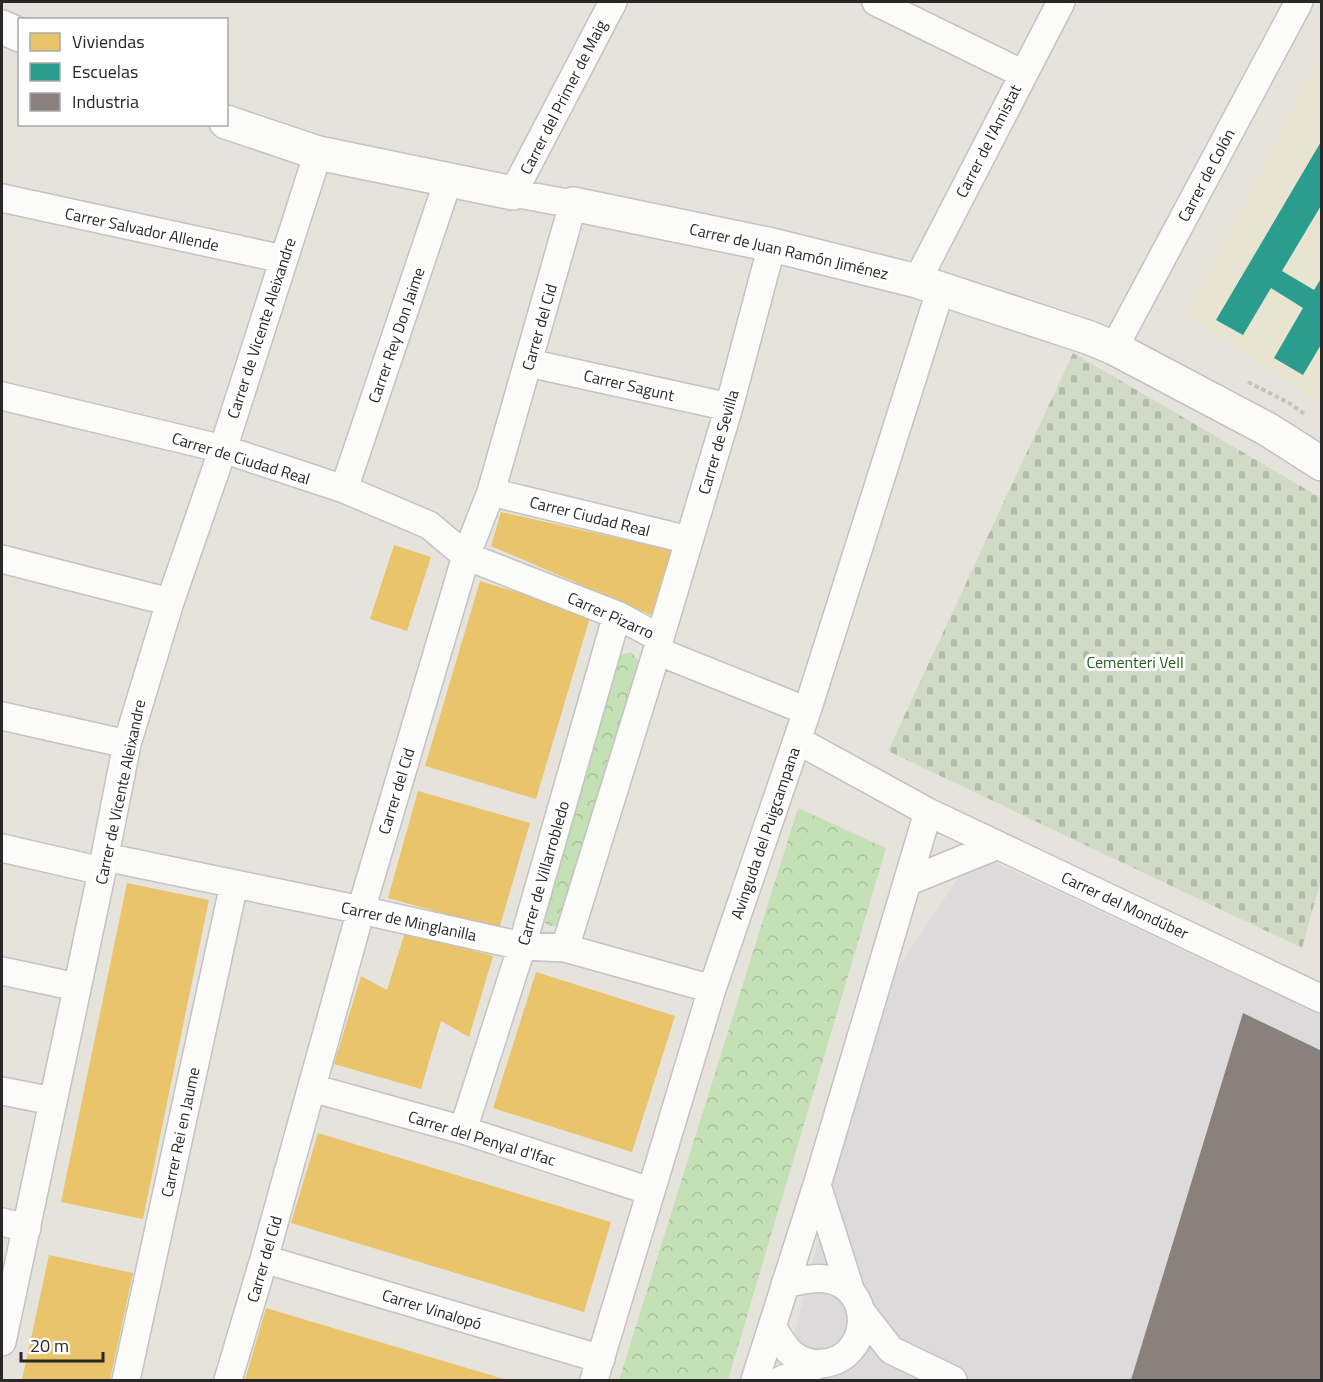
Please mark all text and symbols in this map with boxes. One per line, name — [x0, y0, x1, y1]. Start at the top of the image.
street label: Carrer del Primer de Maig — [514, 15, 612, 179]
legend — [18, 18, 228, 126]
text: Viviendas — [72, 28, 145, 55]
text: Escuelas — [72, 58, 138, 85]
street label: Carrer de l'Amistat — [949, 80, 1027, 202]
text: Industria — [72, 88, 139, 115]
street label: Carrer de Colón — [1171, 124, 1241, 226]
street label: Carrer Salvador Allende — [63, 201, 221, 257]
street label: Carrer de Juan Ramón Jiménez — [687, 216, 891, 286]
street label: Carrer de Vicente Aleixandre — [220, 234, 302, 422]
street label: Carrer Rey Don Jaime — [362, 264, 430, 406]
street label: Carrer del Cid — [515, 281, 563, 373]
street label: Carrer Sagunt — [581, 363, 677, 407]
street label: Carrer de Sevilla — [692, 387, 744, 497]
street label: Carrer de Ciudad Real — [169, 426, 313, 490]
street label: Carrer Ciudad Real — [527, 489, 653, 543]
street label: Carrer Pizarro — [564, 585, 658, 645]
park label: Cementeri Vell — [1086, 650, 1184, 674]
street label: Carrer de Vicente Aleixandre — [89, 697, 151, 887]
street label: Avinguda del Puigcampana — [724, 744, 806, 922]
street label: Carrer del Cid — [371, 745, 421, 837]
street label: Carrer de Villarrobledo — [511, 798, 575, 948]
street label: Carrer del Mondúber — [1057, 865, 1193, 945]
street label: Carrer de Minglanilla — [339, 895, 479, 947]
street label: Carrer Rei en Jaume — [155, 1065, 205, 1199]
street label: Carrer del Penyal d'Ifac — [405, 1104, 559, 1172]
street label: Carrer del Cid — [240, 1213, 288, 1305]
street label: Carrer Vinalopó — [379, 1282, 485, 1336]
scale bar — [21, 1325, 104, 1363]
text: 20 m — [30, 1332, 69, 1359]

